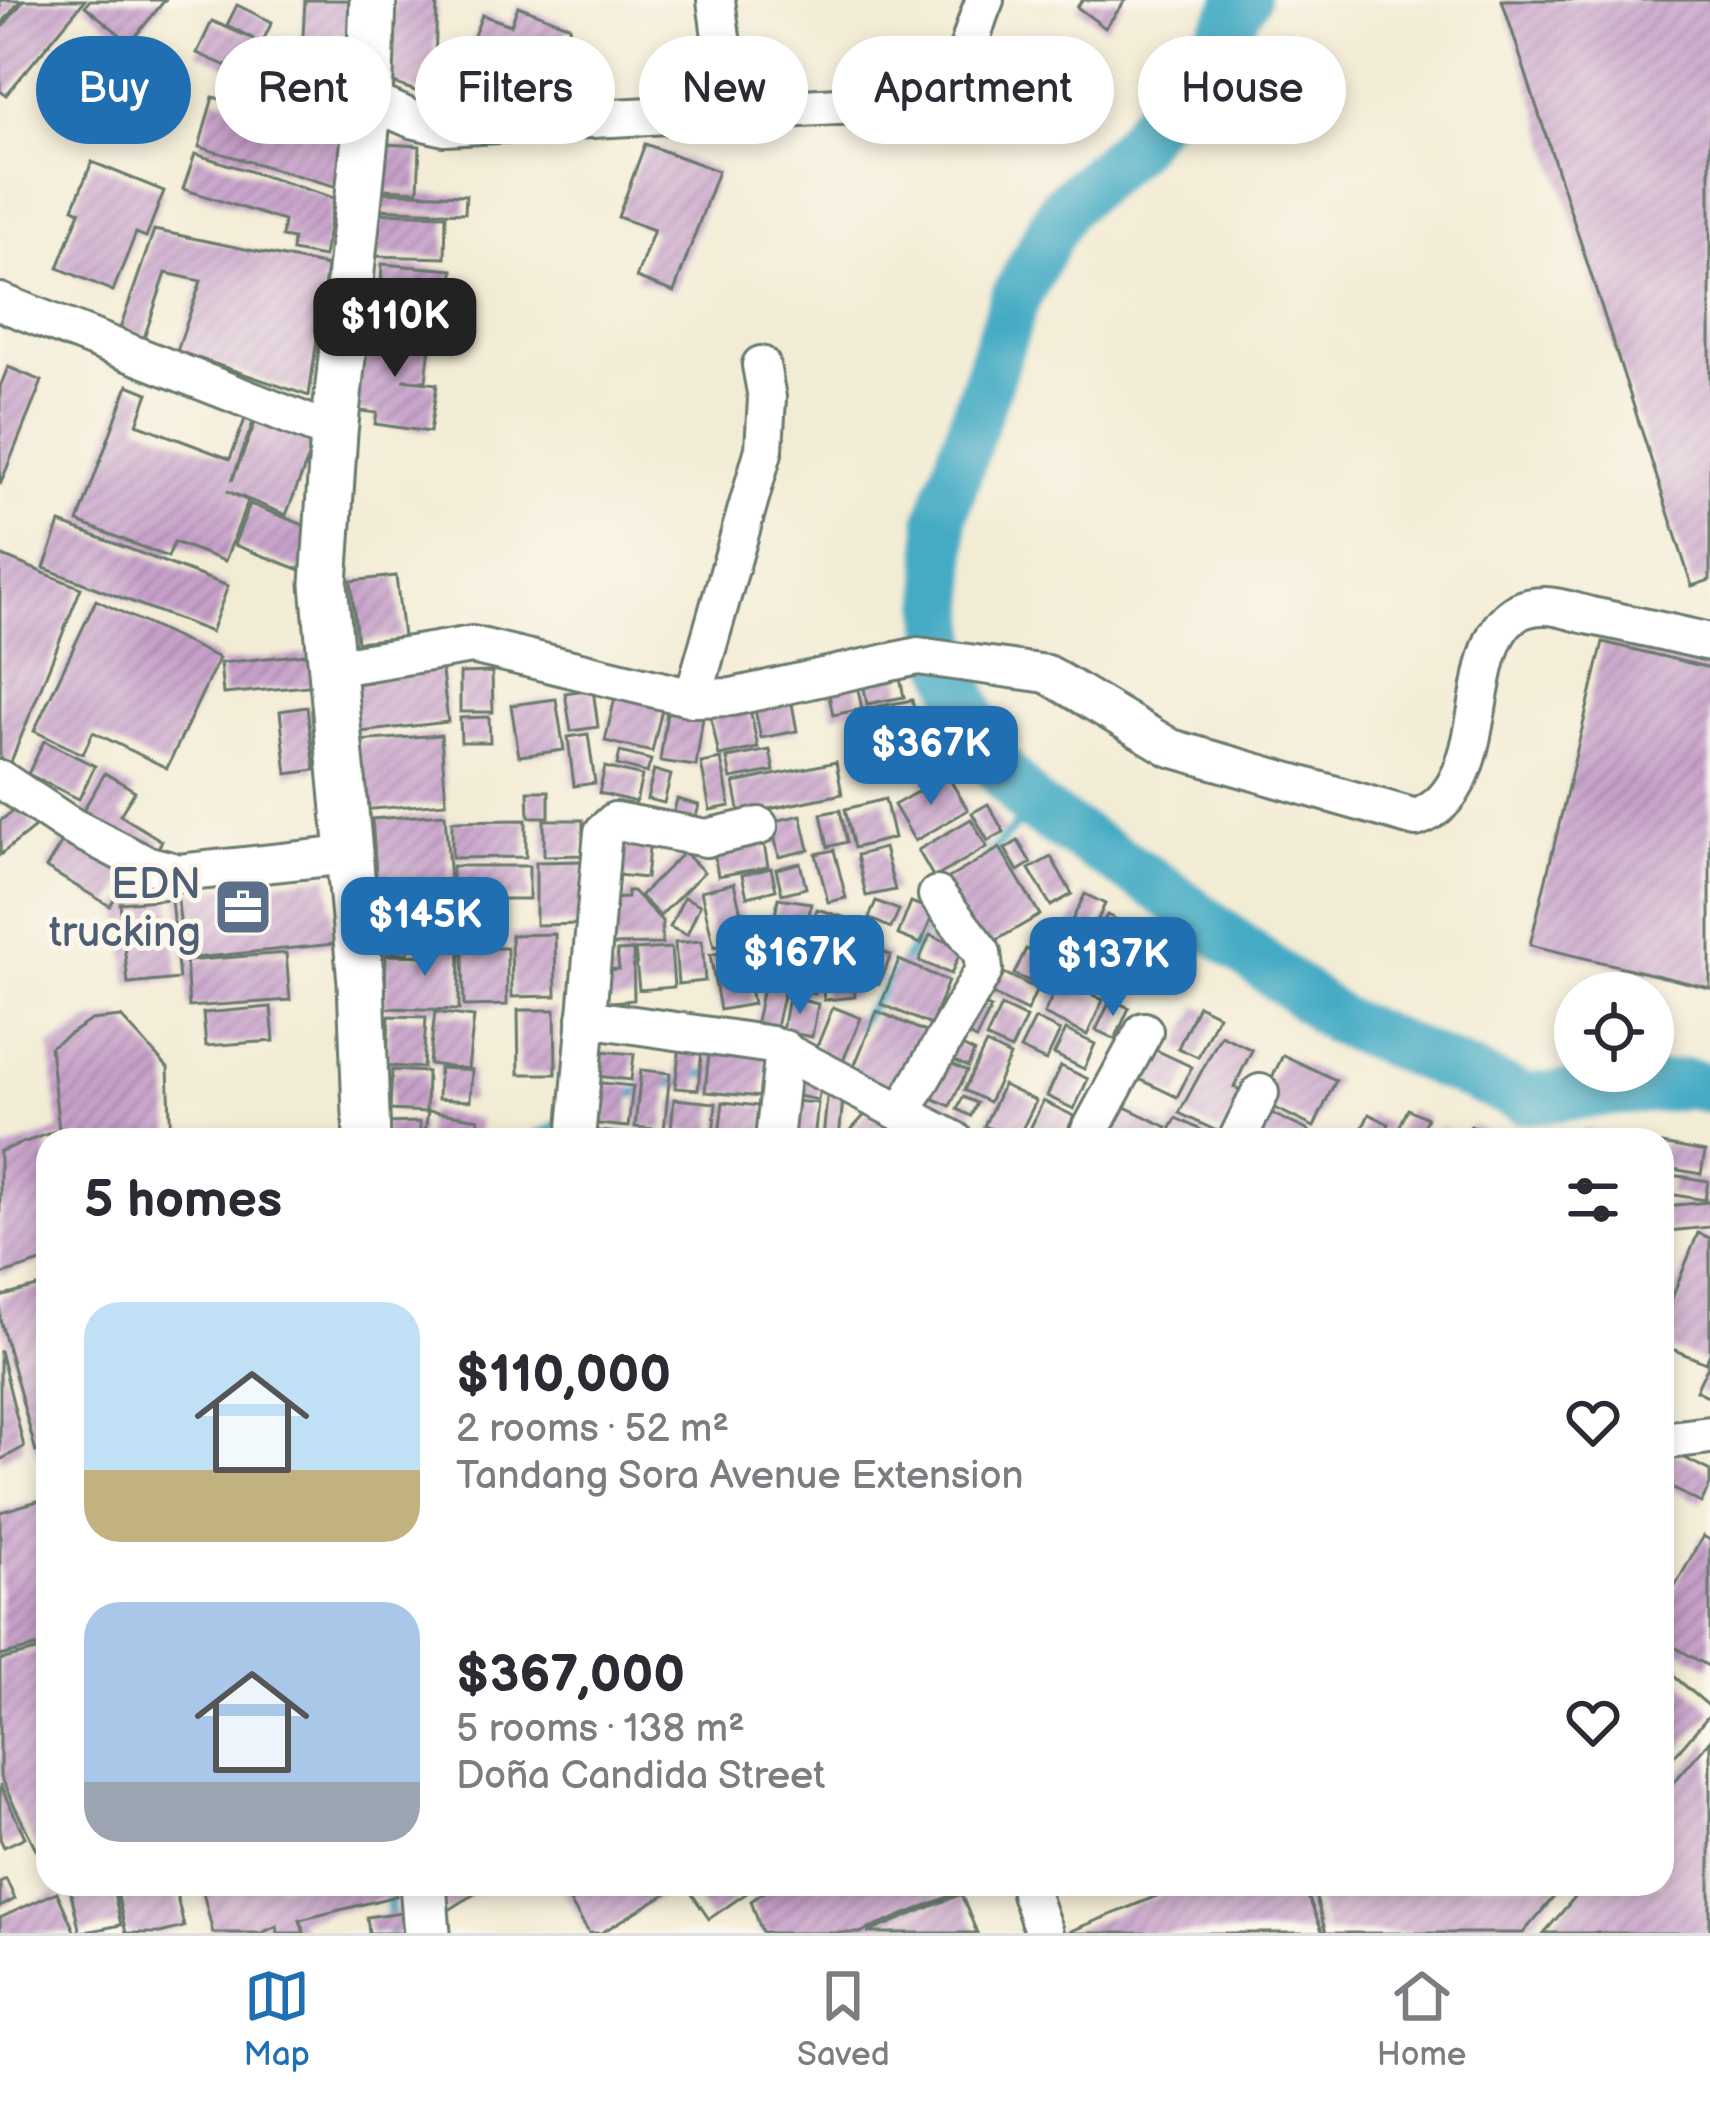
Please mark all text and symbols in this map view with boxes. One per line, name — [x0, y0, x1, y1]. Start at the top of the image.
chip: Buy — [36, 36, 191, 144]
chip: Rent — [215, 36, 391, 144]
chip: Filters — [415, 36, 615, 144]
chip: New — [639, 36, 808, 144]
chip: Apartment — [832, 36, 1114, 144]
chip: House — [1138, 36, 1346, 144]
pin: $110K — [311, 278, 479, 380]
text: $110K — [340, 293, 450, 340]
pin: $367K — [847, 706, 1015, 808]
text: $367K — [871, 721, 991, 768]
place label: EDN trucking — [49, 860, 201, 959]
office icon: EDN trucking — [212, 876, 274, 938]
pin: $145K — [341, 877, 509, 979]
text: $145K — [368, 892, 482, 939]
pin: $167K — [716, 915, 884, 1017]
pin: $137K — [1029, 917, 1197, 1019]
text: $167K — [743, 930, 857, 977]
text: $137K — [1057, 932, 1169, 979]
map controls — [1554, 972, 1674, 1092]
button: locate — [1554, 972, 1674, 1092]
icon: filters — [1560, 1167, 1626, 1233]
text: 5 homes — [84, 1170, 282, 1231]
text: $110,000 — [456, 1345, 671, 1406]
icon: home — [180, 1350, 324, 1494]
icon: heart — [1560, 1389, 1626, 1455]
text: 2 rooms · 52 m² — [456, 1406, 729, 1453]
text: Tandang Sora Avenue Extension — [456, 1453, 1024, 1500]
text: $367,000 — [456, 1645, 685, 1706]
icon: home — [180, 1650, 324, 1794]
icon: heart — [1560, 1689, 1626, 1755]
text: 5 rooms · 138 m² — [456, 1706, 745, 1753]
text: Doña Candida Street — [456, 1753, 825, 1800]
tab: Map — [244, 1963, 310, 2075]
tab: Saved — [797, 1963, 890, 2075]
tab: Home — [1377, 1963, 1466, 2075]

